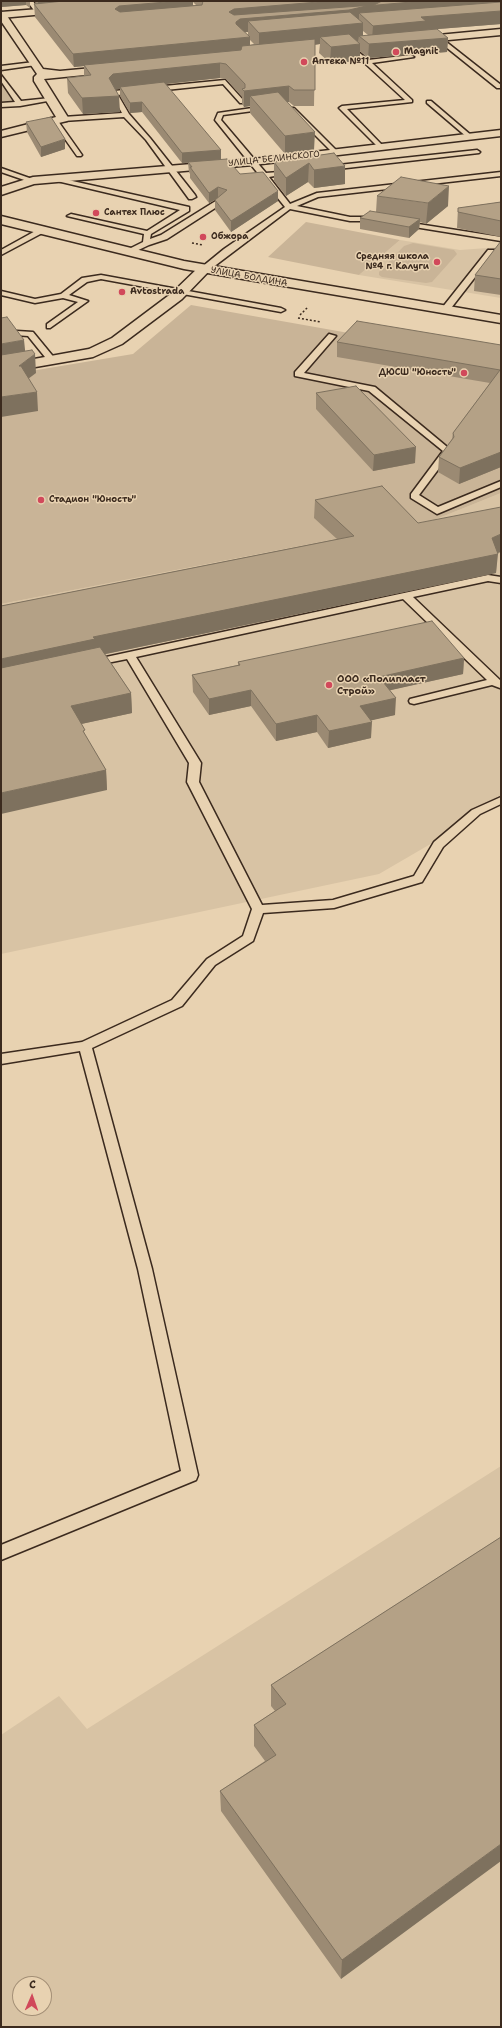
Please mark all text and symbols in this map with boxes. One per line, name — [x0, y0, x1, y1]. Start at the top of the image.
marker: Magnit — [391, 47, 401, 57]
place label: Magnit — [404, 47, 438, 57]
marker: Аптека №11 — [299, 57, 309, 67]
place label: Аптека №11 — [312, 57, 369, 67]
street label: УЛИЦА БЕЛИНСКОГО — [228, 149, 320, 169]
marker: Сантех Плюс — [91, 208, 101, 218]
place label: Сантех Плюс — [104, 208, 165, 218]
marker: Обжора — [198, 232, 208, 242]
place label: Обжора — [211, 232, 248, 242]
place label: Средняя школа №4 г. Калуги — [356, 252, 429, 273]
marker: Средняя школа №4 г. Калуги — [432, 257, 442, 267]
street label: УЛИЦА БОЛДИНА — [210, 265, 288, 289]
marker: Avtostrada — [117, 287, 127, 297]
place label: Avtostrada — [130, 287, 184, 297]
place label: ДЮСШ "Юность" — [379, 368, 456, 378]
marker: ДЮСШ "Юность" — [459, 368, 469, 378]
marker: Стадион "Юность" — [36, 495, 46, 505]
place label: Стадион "Юность" — [49, 495, 136, 505]
place label: ООО «Полипласт Строй» — [337, 673, 426, 696]
marker: ООО «Полипласт Строй» — [324, 680, 334, 690]
north arrow — [12, 1976, 52, 2016]
text: С — [29, 1977, 36, 1992]

